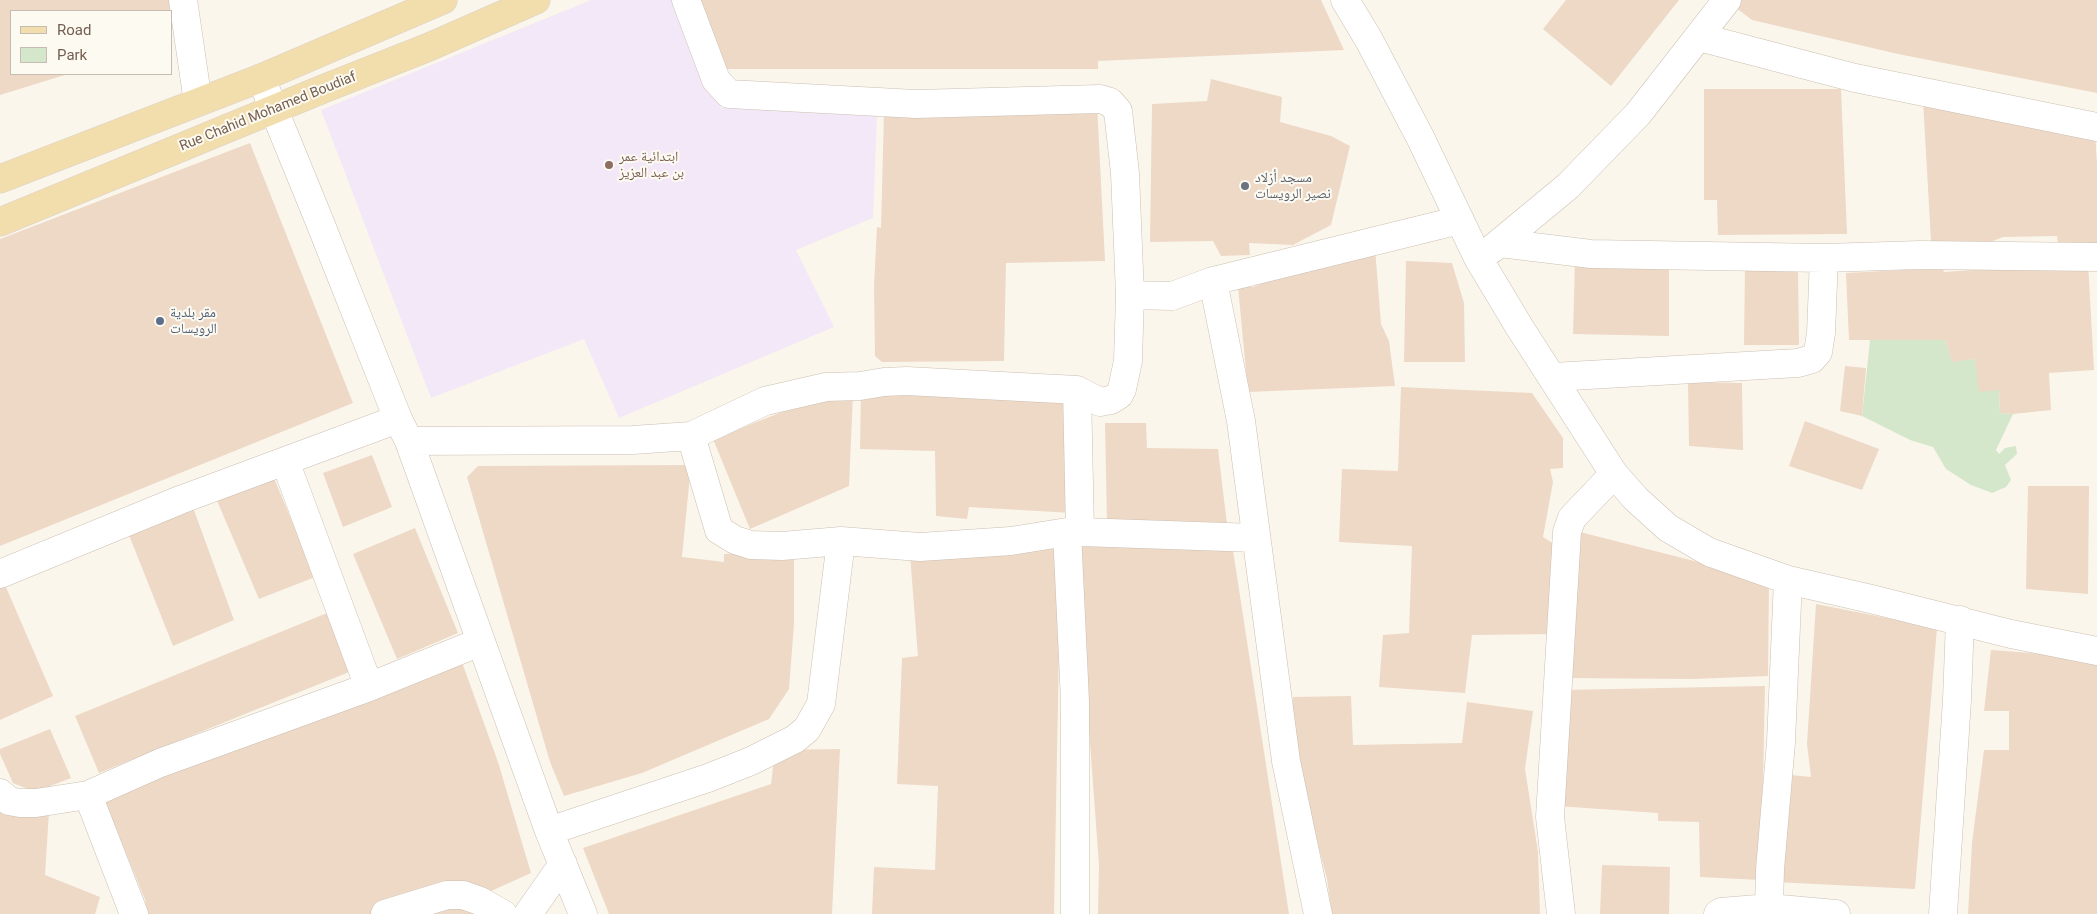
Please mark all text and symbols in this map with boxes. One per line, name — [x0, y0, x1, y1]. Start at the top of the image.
legend — [10, 10, 172, 75]
text: Road — [57, 21, 91, 39]
text: Park — [57, 46, 87, 64]
street label: Rue Chahid Mohamed Boudiaf — [177, 69, 359, 155]
place label: ابتدائية عمر بن عبد العزيز — [619, 149, 684, 182]
marker: ابتدائية عمر بن عبد العزيز — [603, 159, 615, 171]
place label: مسجد أزلاد نصير الرويسات — [1255, 170, 1331, 202]
marker: مسجد أزلاد نصير الرويسات — [1239, 180, 1251, 192]
place label: مقر بلدية الرويسات — [170, 305, 217, 338]
marker: مقر بلدية الرويسات — [154, 315, 166, 327]

